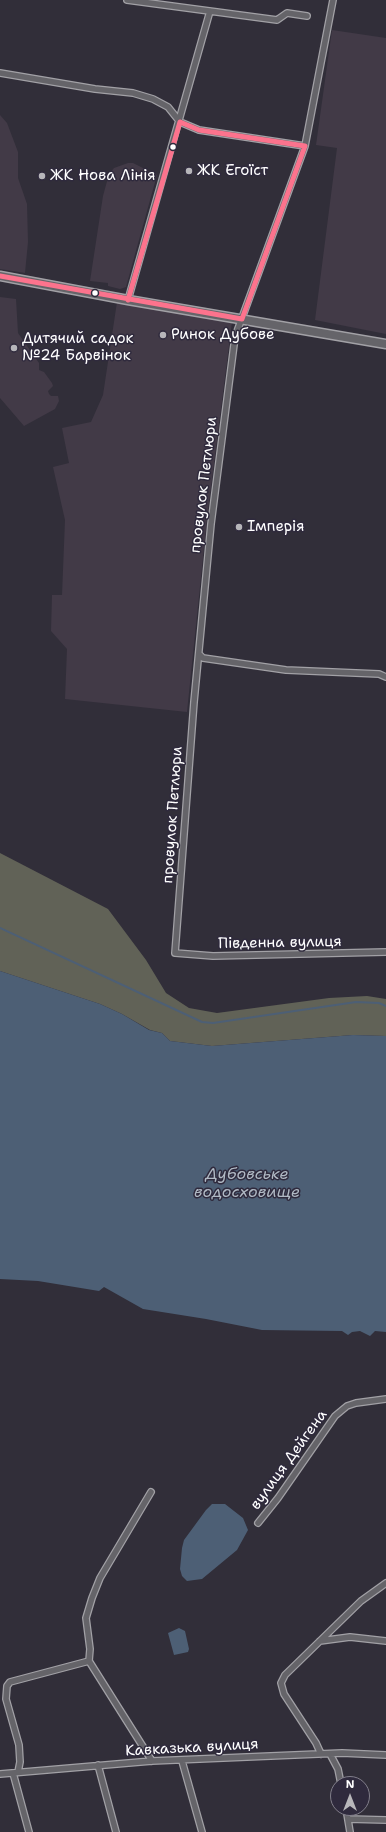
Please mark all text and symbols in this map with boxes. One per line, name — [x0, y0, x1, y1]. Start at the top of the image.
unlabelled marker — [168, 142, 178, 152]
place label: ЖК Егоїст — [197, 162, 268, 180]
marker: ЖК Егоїст — [184, 166, 194, 176]
place label: ЖК Нова Лінія — [50, 167, 156, 185]
marker: ЖК Нова Лінія — [37, 171, 47, 181]
unlabelled marker — [90, 288, 100, 298]
place label: Ринок Дубове — [171, 326, 275, 344]
place label: Дитячий садок №24 Барвінок — [22, 330, 134, 365]
marker: Ринок Дубове — [158, 330, 168, 340]
marker: Дитячий садок №24 Барвінок — [9, 343, 19, 353]
street label: провулок Петлюри — [187, 416, 221, 554]
place label: Імперія — [247, 518, 304, 536]
marker: Імперія — [234, 522, 244, 532]
street label: провулок Петлюри — [159, 746, 187, 884]
street label: Південна вулиця — [218, 933, 342, 953]
water label: Дубовське водосховище — [194, 1165, 300, 1203]
street label: вулиця Дейгена — [247, 1407, 331, 1513]
street label: Кавказька вулиця — [125, 1736, 259, 1760]
north arrow — [330, 1776, 370, 1816]
text: N — [346, 1777, 354, 1792]

